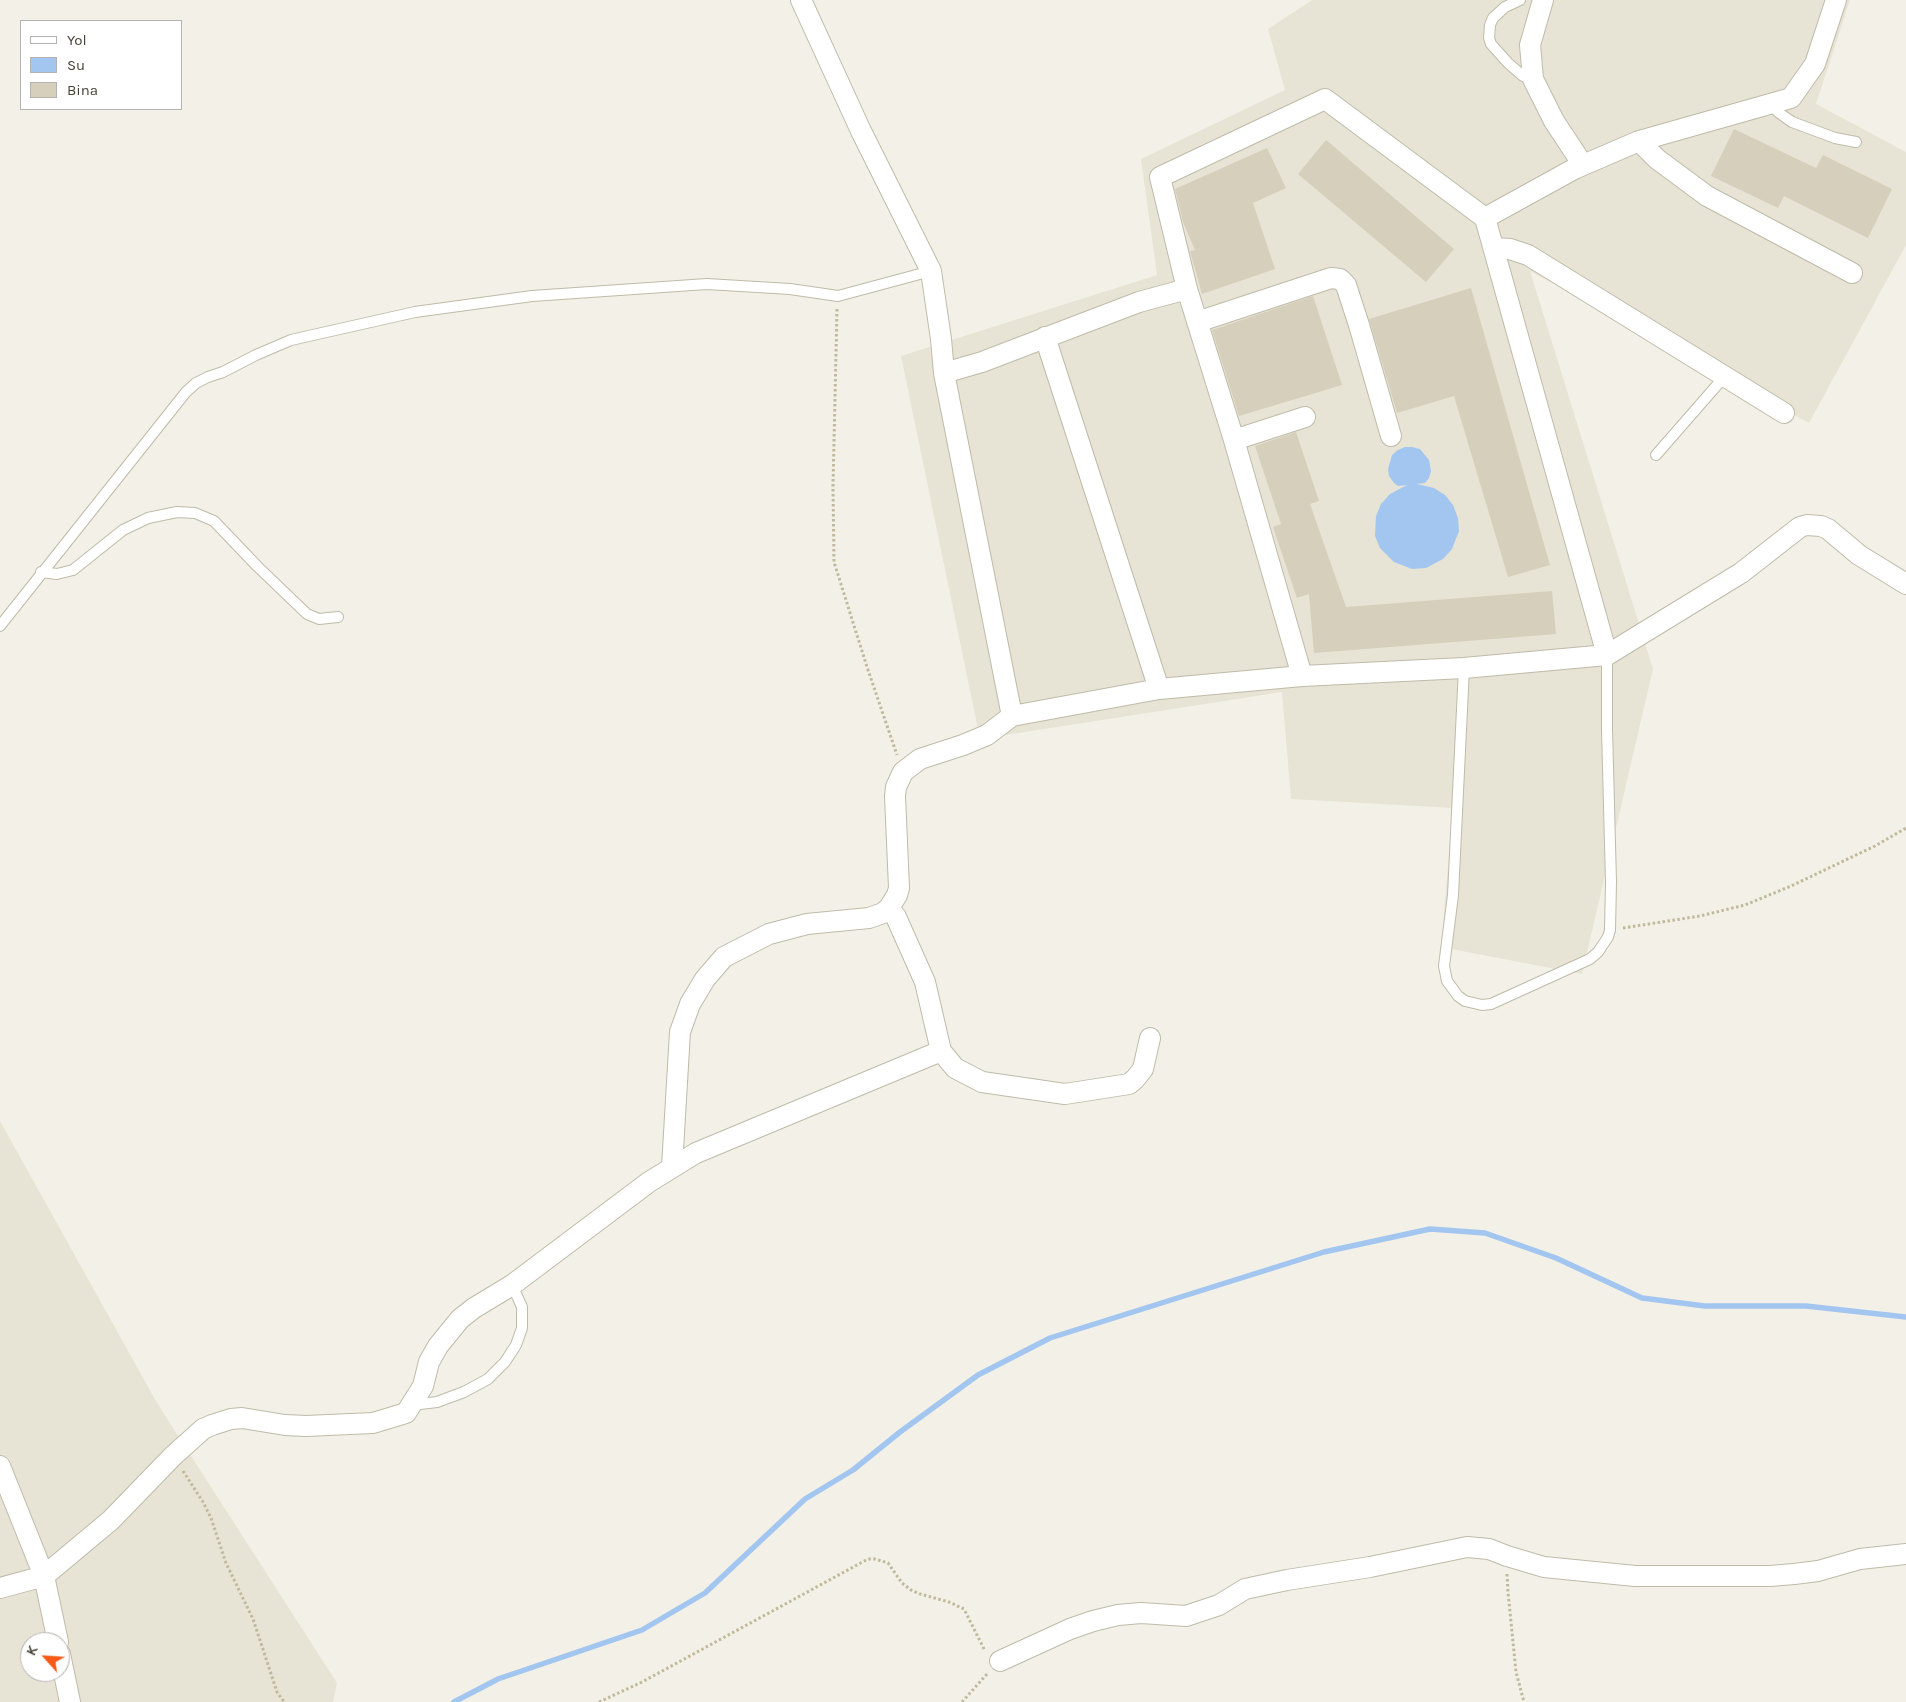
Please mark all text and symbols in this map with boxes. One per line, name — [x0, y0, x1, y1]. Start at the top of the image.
legend — [20, 20, 182, 110]
text: Yol — [67, 31, 87, 49]
text: Su — [67, 56, 85, 74]
text: Bina — [67, 81, 98, 99]
north arrow — [20, 1632, 70, 1682]
text: K — [22, 1643, 42, 1658]

